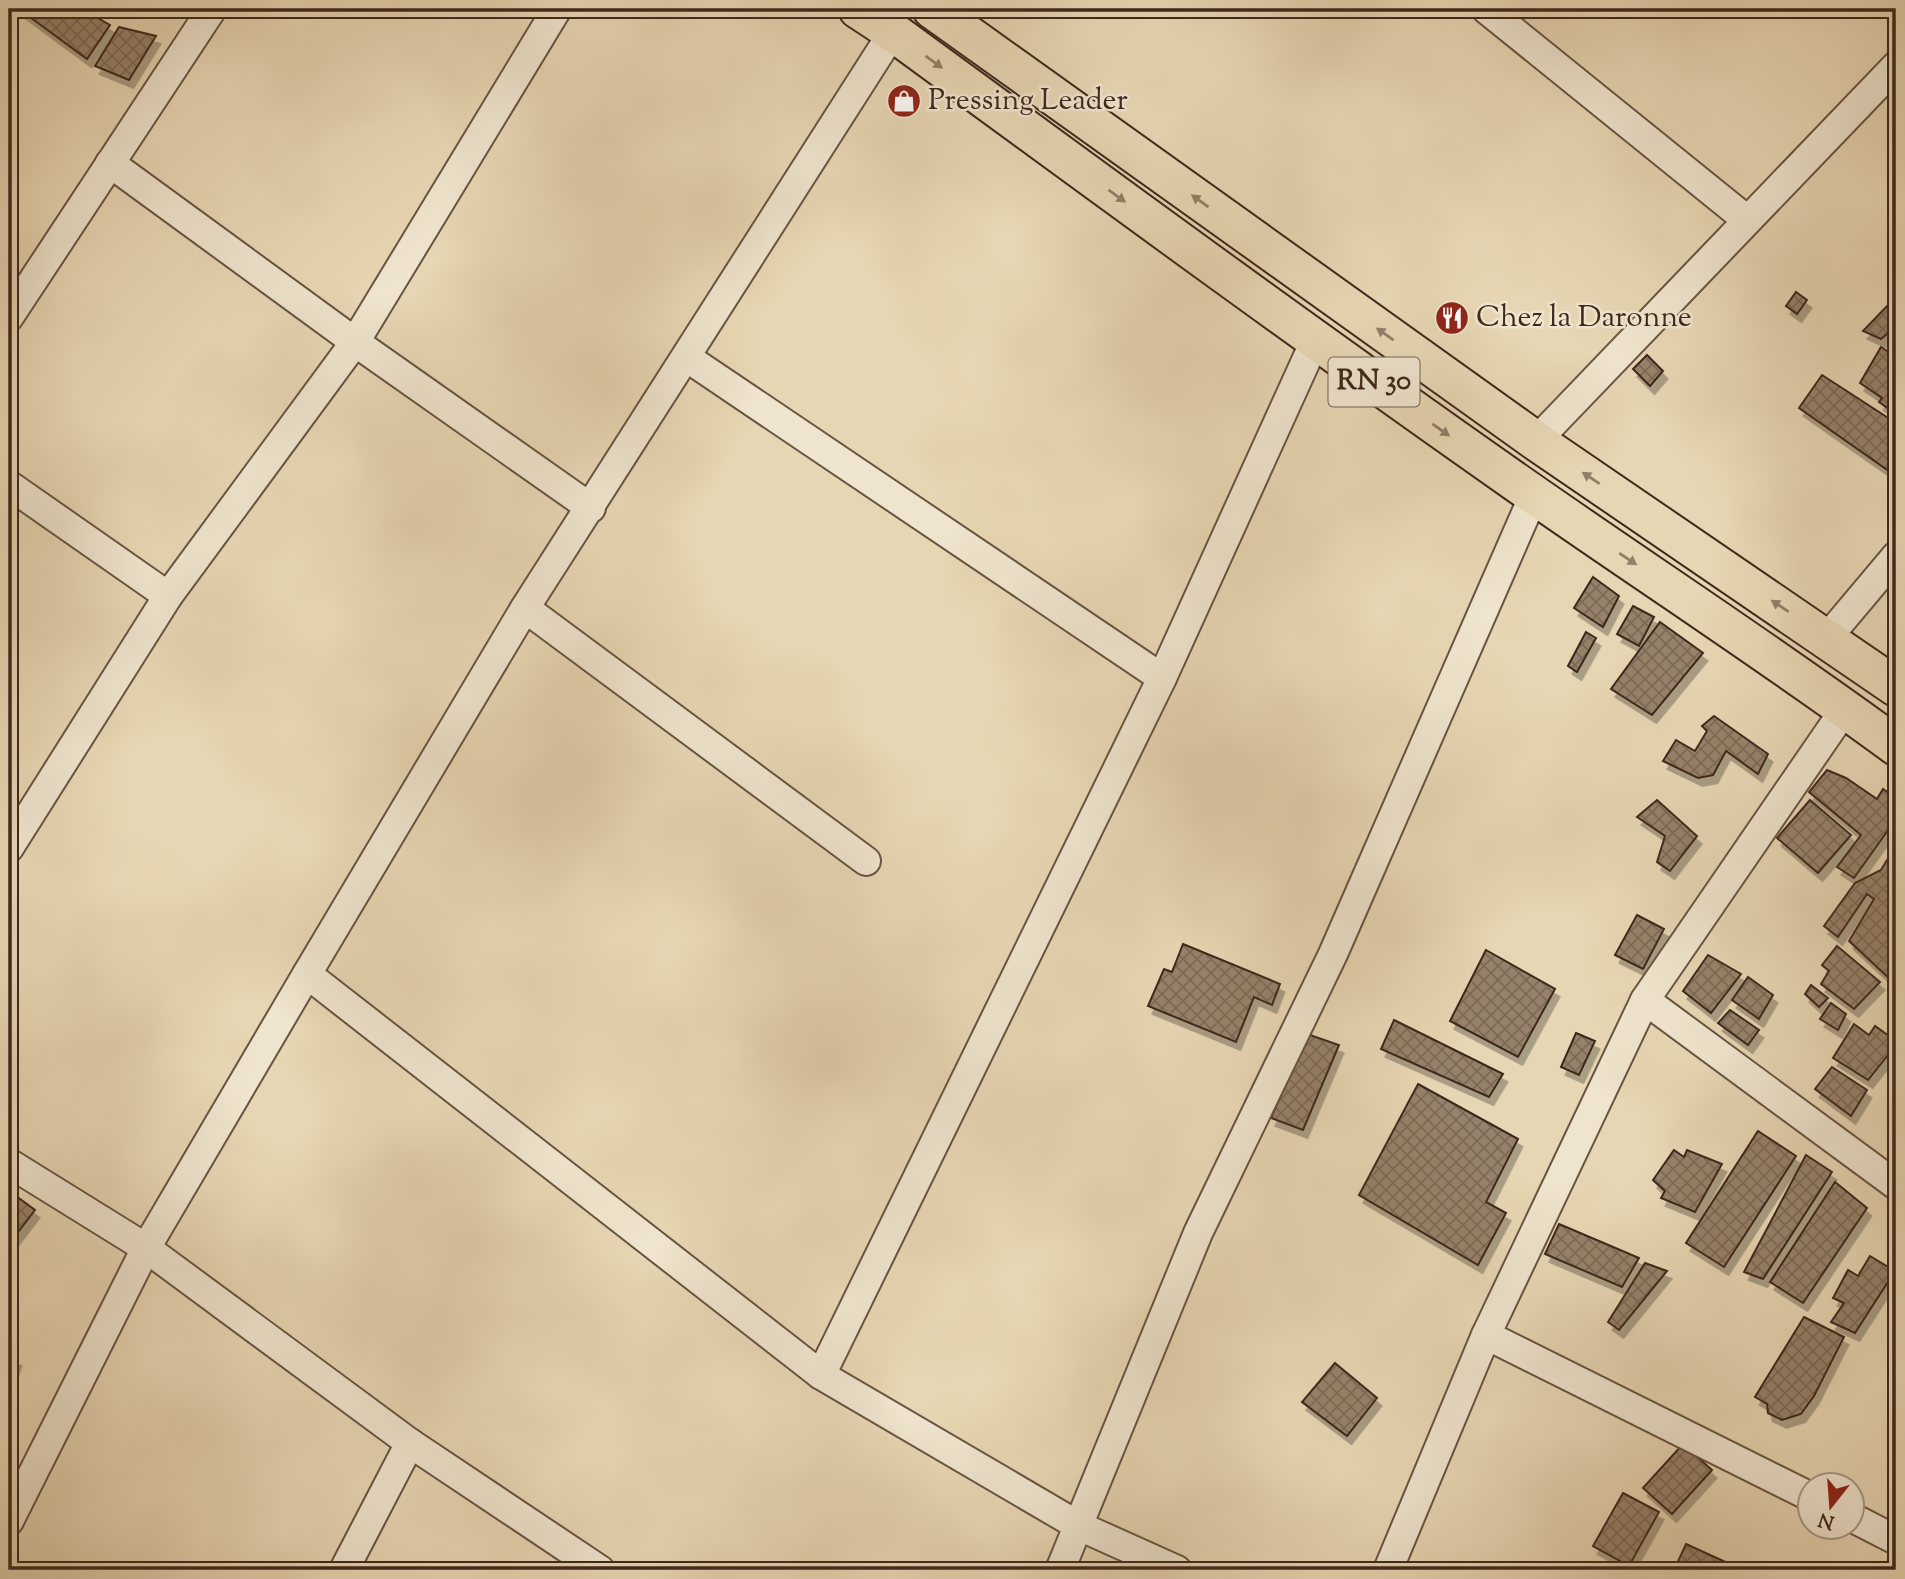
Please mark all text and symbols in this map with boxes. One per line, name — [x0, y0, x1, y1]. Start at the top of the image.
one-way arrow — [925, 55, 943, 69]
place label: Pressing Leader — [928, 80, 1128, 123]
shop icon: Pressing Leader — [885, 82, 923, 120]
one-way arrow — [1108, 189, 1126, 204]
one-way arrow — [1191, 194, 1209, 208]
place label: Chez la Daronne — [1476, 297, 1692, 340]
restaurant icon: Chez la Daronne — [1433, 299, 1471, 337]
one-way arrow — [1376, 327, 1394, 341]
road number: RN 30 — [1328, 358, 1420, 406]
one-way arrow — [1432, 423, 1450, 437]
one-way arrow — [1582, 472, 1601, 485]
one-way arrow — [1619, 552, 1637, 566]
one-way arrow — [1771, 599, 1789, 613]
north arrow — [1797, 1470, 1867, 1540]
text: N — [1816, 1505, 1838, 1535]

